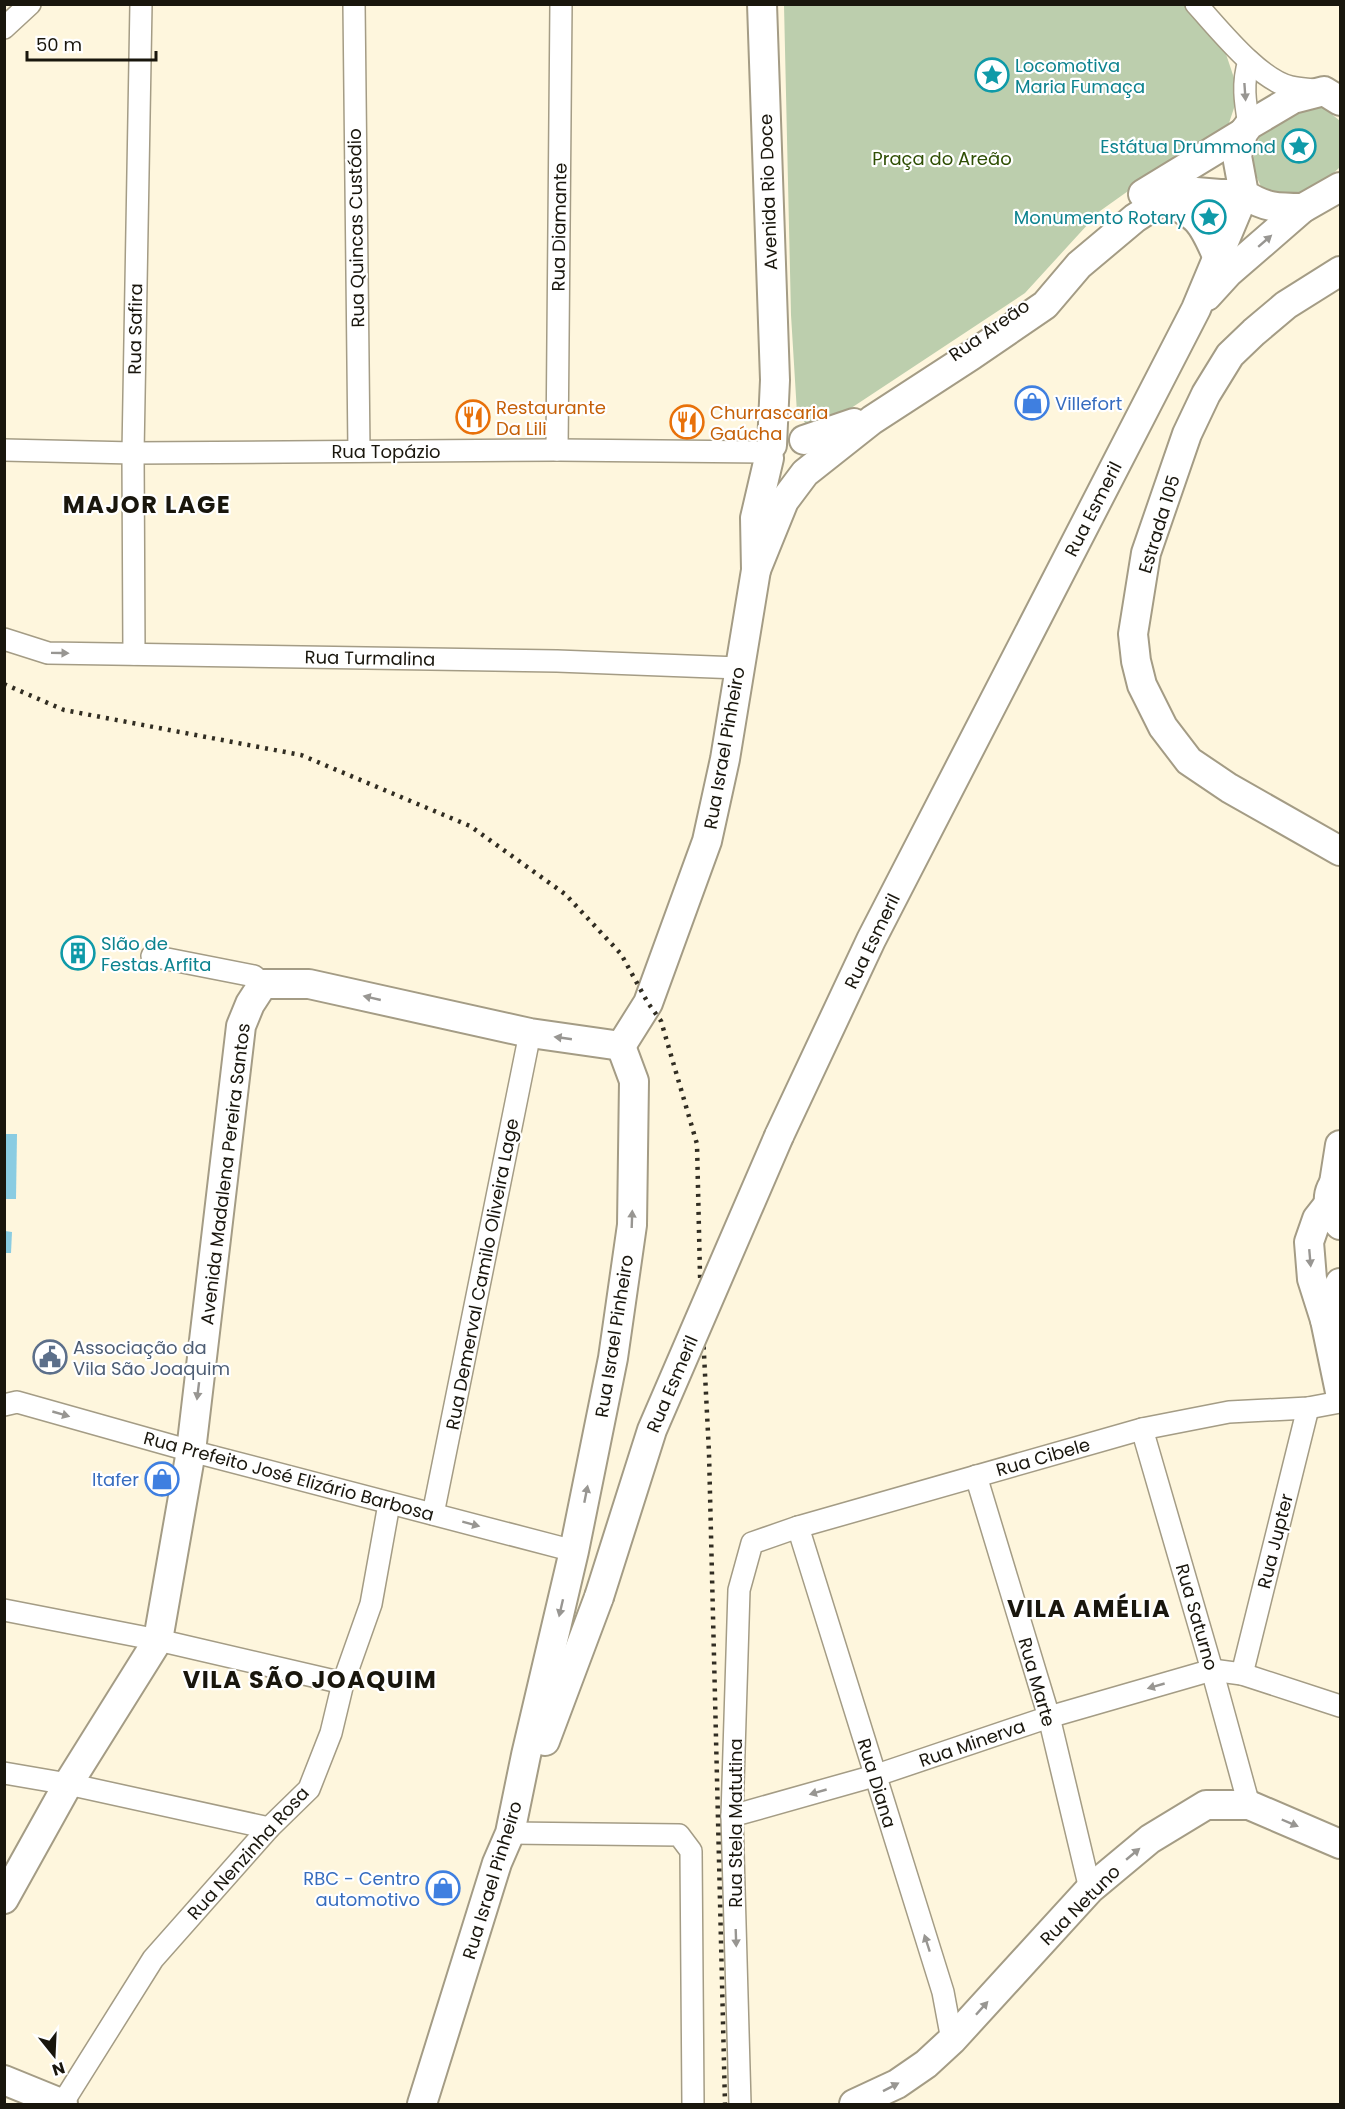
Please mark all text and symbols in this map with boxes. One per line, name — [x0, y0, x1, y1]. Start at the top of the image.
scale bar — [27, 24, 156, 62]
text: 50 m — [36, 32, 82, 57]
place label: Locomotiva Maria Fumaça — [1015, 53, 1145, 99]
place icon: Locomotiva Maria Fumaça — [974, 57, 1010, 93]
one-way arrow — [1240, 83, 1250, 102]
street label: Avenida Rio Doce — [753, 113, 783, 271]
street label: Rua Quincas Custódio — [342, 128, 370, 328]
place icon: Estátua Drummond — [1281, 128, 1317, 164]
place label: Estátua Drummond — [1100, 134, 1276, 159]
park label: Praça do Areão — [872, 146, 1012, 171]
street label: Rua Diamante — [545, 162, 573, 292]
place icon: Monumento Rotary — [1191, 199, 1227, 235]
place label: Monumento Rotary — [1014, 205, 1186, 230]
one-way arrow — [1258, 234, 1273, 247]
street label: Rua Safira — [122, 283, 148, 375]
street label: Rua Areão — [944, 293, 1034, 367]
shop icon: Villefort — [1014, 385, 1050, 421]
place label: Villefort — [1055, 391, 1122, 416]
place label: Restaurante Da Lili — [496, 395, 606, 441]
restaurant icon: Restaurante Da Lili — [455, 399, 491, 435]
place label: Churrascaria Gaúcha — [710, 400, 828, 446]
restaurant icon: Churrascaria Gaúcha — [669, 404, 705, 440]
street label: Rua Topázio — [331, 439, 441, 464]
street label: Rua Esmeril — [1058, 457, 1128, 561]
street label: Estrada 105 — [1132, 472, 1186, 576]
district label: MAJOR LAGE — [63, 488, 231, 521]
street label: Rua Turmalina — [304, 644, 436, 672]
one-way arrow — [51, 648, 70, 658]
street label: Rua Israel Pinheiro — [697, 665, 751, 831]
street label: Rua Esmeril — [838, 889, 906, 993]
place label: Slão de Festas Arfita — [101, 931, 211, 977]
building icon: Slão de Festas Arfita — [60, 935, 96, 971]
one-way arrow — [362, 993, 381, 1002]
street label: Avenida Madalena Pereira Santos — [194, 1022, 256, 1326]
one-way arrow — [553, 1033, 572, 1042]
street label: Rua Demerval Camilo Oliveira Lage — [440, 1116, 524, 1432]
one-way arrow — [627, 1209, 636, 1228]
one-way arrow — [1305, 1249, 1315, 1268]
street label: Rua Israel Pinheiro — [589, 1253, 639, 1419]
street label: Rua Esmeril — [640, 1332, 704, 1436]
place label: Associação da Vila São Joaquim — [73, 1335, 230, 1381]
public building icon: Associação da Vila São Joaquim — [32, 1339, 68, 1375]
one-way arrow — [193, 1382, 203, 1401]
one-way arrow — [52, 1410, 70, 1419]
street label: Rua Prefeito José Elizário Barbosa — [141, 1425, 437, 1527]
street label: Rua Cibele — [993, 1432, 1093, 1482]
shop icon: Itafer — [144, 1461, 180, 1497]
place label: Itafer — [92, 1467, 139, 1492]
one-way arrow — [582, 1484, 591, 1503]
street label: Rua Jupter — [1251, 1491, 1299, 1591]
one-way arrow — [462, 1520, 480, 1529]
street label: Rua Saturno — [1170, 1561, 1224, 1673]
district label: VILA AMÉLIA — [1007, 1592, 1171, 1625]
one-way arrow — [555, 1599, 565, 1617]
street label: Rua Marte — [1012, 1635, 1062, 1729]
district label: VILA SÃO JOAQUIM — [183, 1663, 437, 1696]
one-way arrow — [1147, 1682, 1165, 1691]
street label: Rua Minerva — [915, 1713, 1029, 1773]
street label: Rua Diana — [852, 1735, 902, 1831]
street label: Rua Stela Matutina — [723, 1738, 748, 1908]
street label: Rua Nenzinha Rosa — [181, 1781, 315, 1925]
one-way arrow — [809, 1788, 827, 1797]
street label: Rua Israel Pinheiro — [456, 1798, 528, 1962]
one-way arrow — [1281, 1818, 1299, 1828]
one-way arrow — [1125, 1847, 1141, 1860]
street label: Rua Netuno — [1034, 1859, 1126, 1951]
place label: RBC - Centro automotivo — [303, 1866, 420, 1912]
shop icon: RBC - Centro automotivo — [425, 1870, 461, 1906]
one-way arrow — [731, 1928, 741, 1947]
one-way arrow — [922, 1934, 932, 1952]
one-way arrow — [975, 2001, 988, 2016]
north arrow — [24, 2025, 84, 2085]
text: N — [49, 2056, 68, 2082]
one-way arrow — [882, 2082, 900, 2092]

